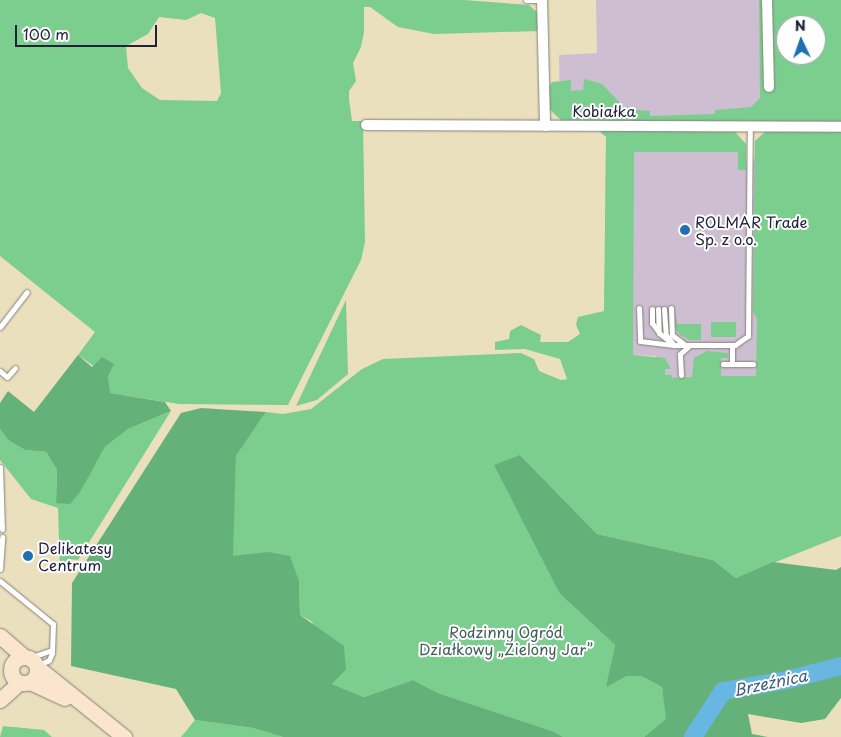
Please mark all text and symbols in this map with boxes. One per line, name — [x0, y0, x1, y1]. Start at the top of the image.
scale bar — [18, 15, 160, 47]
north arrow — [776, 15, 826, 65]
text: N — [794, 15, 806, 36]
text: 100 m — [23, 22, 69, 45]
street label: Kobiałka — [572, 102, 636, 120]
place label: ROLMAR Trade Sp. z o.o. — [695, 212, 808, 247]
marker: ROLMAR Trade Sp. z o.o. — [679, 224, 691, 236]
place label: Delikatesy Centrum — [38, 538, 112, 573]
marker: Delikatesy Centrum — [22, 550, 34, 562]
park label: Rodzinny Ogród Działkowy „Zielony Jar” — [420, 622, 592, 657]
water label: Brzeźnica — [731, 665, 809, 699]

